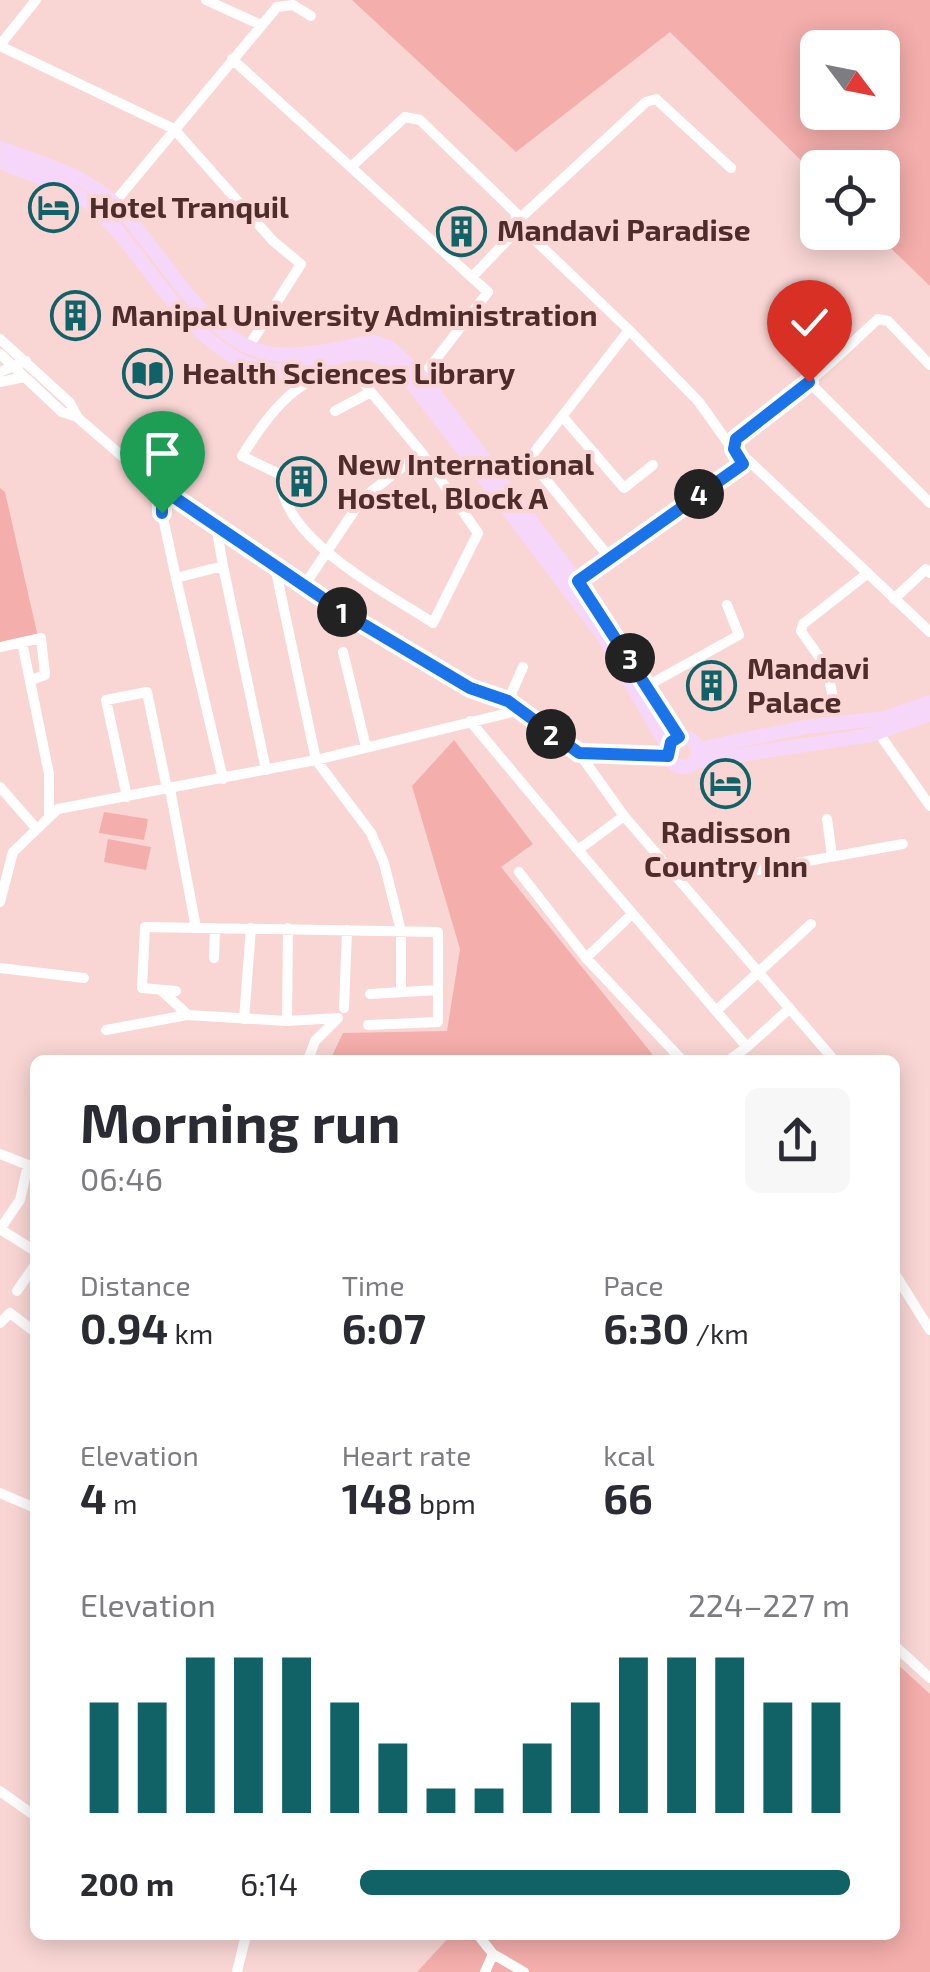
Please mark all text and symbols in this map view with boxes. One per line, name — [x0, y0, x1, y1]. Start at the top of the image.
north arrow — [800, 30, 900, 130]
map controls — [800, 30, 900, 250]
button: locate — [800, 150, 900, 250]
hotel icon: Hotel Tranquil — [28, 182, 80, 234]
place label: Hotel Tranquil — [89, 188, 289, 224]
building icon: Mandavi Paradise — [436, 205, 488, 257]
place label: Mandavi Paradise — [497, 211, 751, 247]
pin — [767, 280, 852, 383]
building icon: Manipal University Administration — [50, 290, 102, 342]
icon: check — [782, 295, 837, 350]
place label: Manipal University Administration — [111, 296, 597, 333]
library icon: Health Sciences Library — [121, 348, 173, 400]
place label: Health Sciences Library — [182, 354, 515, 391]
pin — [120, 411, 205, 514]
icon: arrive — [135, 426, 190, 481]
place label: New International Hostel, Block A — [337, 445, 594, 515]
building icon: New International Hostel, Block A — [276, 456, 328, 508]
pin: 4 — [674, 469, 724, 519]
text: 4 — [690, 477, 708, 511]
pin: 1 — [317, 587, 367, 637]
text: 1 — [336, 595, 348, 629]
pin: 3 — [605, 633, 655, 683]
text: 3 — [622, 641, 638, 675]
place label: Mandavi Palace — [747, 649, 870, 719]
building icon: Mandavi Palace — [686, 660, 738, 712]
pin: 2 — [526, 709, 576, 759]
text: 2 — [543, 717, 559, 751]
hotel icon: Radisson Country Inn — [700, 758, 752, 810]
place label: Radisson Country Inn — [644, 813, 808, 884]
text: Morning run — [80, 1088, 401, 1154]
button: share — [745, 1088, 850, 1193]
text: 06:46 — [80, 1159, 163, 1197]
text: Distance — [80, 1268, 191, 1302]
text: Time — [342, 1268, 404, 1302]
text: Pace — [603, 1268, 664, 1302]
text: 0.94 — [80, 1302, 168, 1352]
text: 6:07 — [342, 1302, 426, 1352]
text: 6:30 — [603, 1302, 689, 1352]
text: km — [168, 1316, 213, 1350]
text: /km — [689, 1316, 749, 1350]
text: Elevation — [80, 1438, 199, 1472]
text: Heart rate — [342, 1438, 471, 1472]
text: kcal — [603, 1438, 655, 1472]
text: 4 — [80, 1472, 107, 1522]
text: 148 — [342, 1472, 413, 1522]
text: 66 — [603, 1472, 653, 1522]
text: m — [107, 1486, 138, 1520]
text: bpm — [413, 1486, 476, 1520]
text: Elevation — [80, 1585, 216, 1623]
text: 224–227 m — [688, 1585, 850, 1623]
text: 200 m — [80, 1864, 174, 1902]
text: 6:14 — [240, 1864, 298, 1902]

